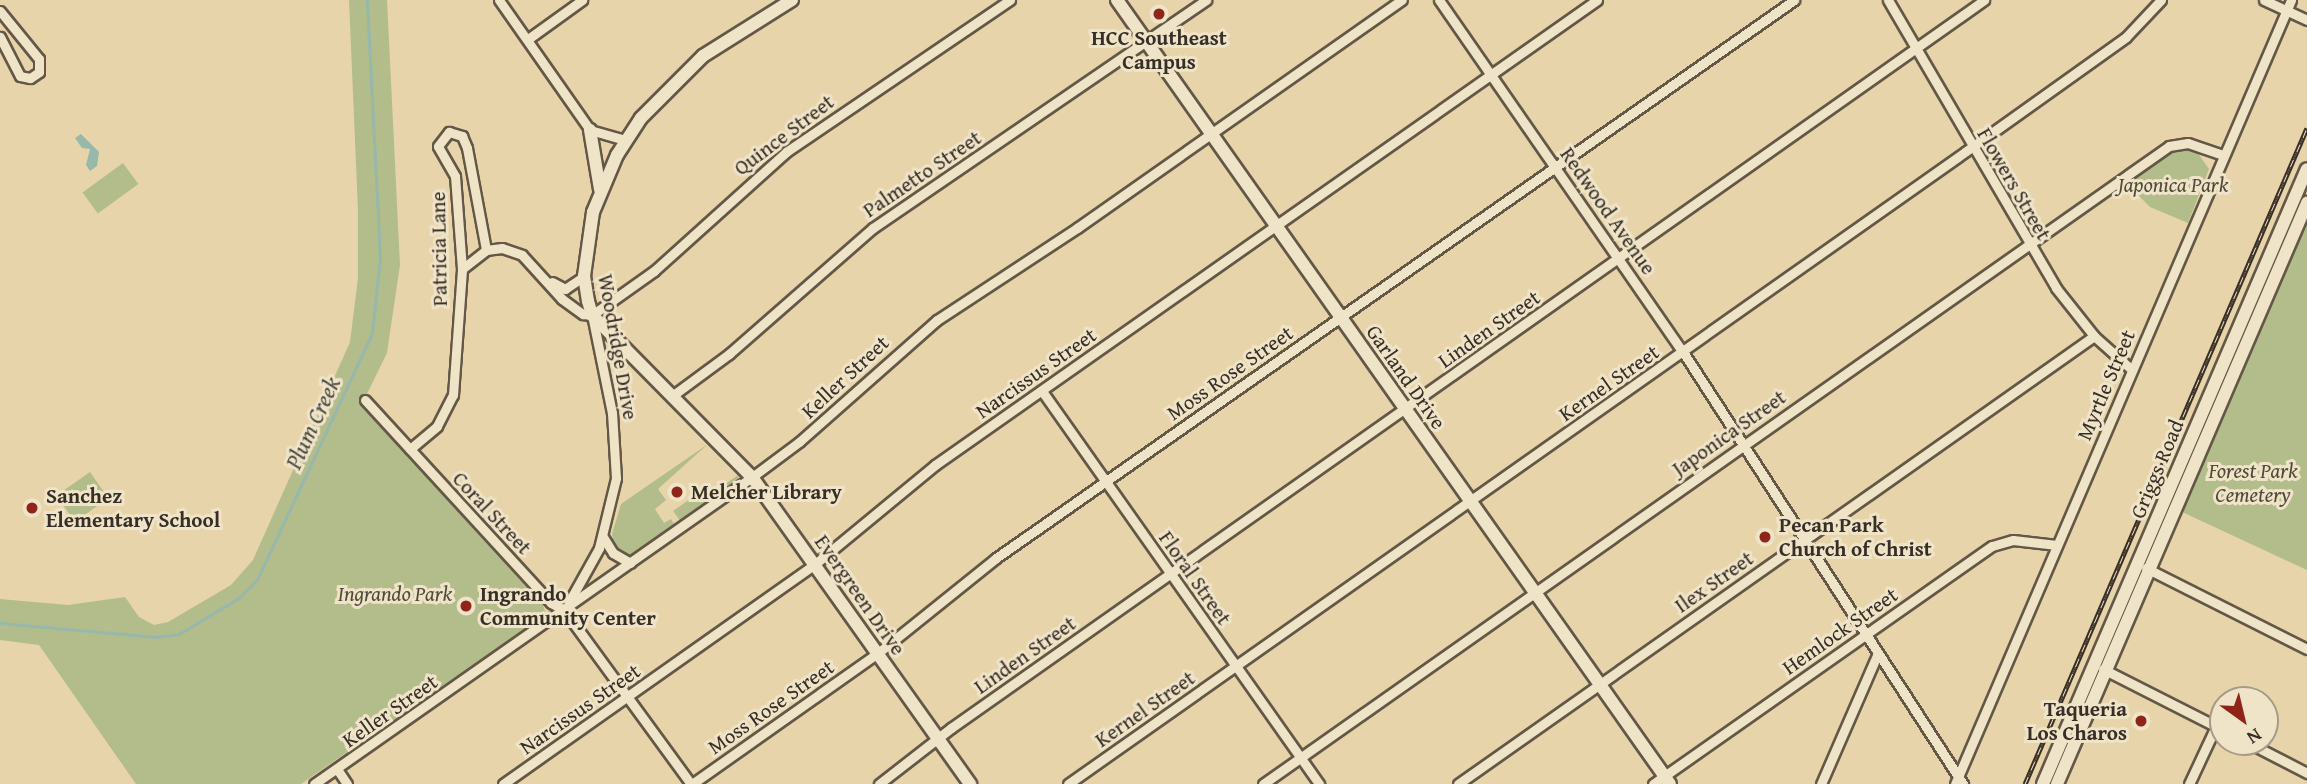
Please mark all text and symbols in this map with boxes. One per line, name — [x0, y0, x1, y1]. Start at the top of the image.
marker: HCC Southeast Campus — [1151, 6, 1167, 22]
place label: HCC Southeast Campus — [1091, 25, 1227, 75]
street label: Quince Street — [729, 89, 839, 181]
street label: Flowers Street — [1972, 123, 2056, 245]
street label: Palmetto Street — [858, 125, 986, 223]
street label: Redwood Avenue — [1555, 143, 1661, 279]
park label: Japonica Park — [2118, 172, 2228, 198]
street label: Patricia Lane — [425, 191, 453, 307]
street label: Woodridge Drive — [593, 272, 643, 422]
street label: Linden Street — [1433, 285, 1545, 373]
street label: Moss Rose Street — [1162, 320, 1298, 426]
street label: Garland Drive — [1361, 320, 1451, 434]
street label: Narcissus Street — [971, 322, 1101, 424]
street label: Myrtle Street — [2071, 326, 2141, 444]
street label: Keller Street — [796, 330, 894, 424]
street label: Kernel Street — [1554, 339, 1664, 427]
water label: Plum Creek — [280, 373, 346, 473]
street label: Japonica Street — [1667, 384, 1791, 482]
street label: Griggs Road — [2125, 416, 2189, 522]
park label: Forest Park Cemetery — [2208, 458, 2298, 508]
street label: Coral Street — [447, 466, 537, 560]
place label: Melcher Library — [691, 479, 842, 505]
place label: Sanchez Elementary School — [46, 483, 220, 533]
marker: Melcher Library — [669, 484, 685, 500]
marker: Sanchez Elementary School — [24, 500, 40, 516]
place label: Pecan Park Church of Christ — [1779, 512, 1932, 562]
street label: Floral Street — [1153, 526, 1237, 630]
marker: Pecan Park Church of Christ — [1757, 529, 1773, 545]
street label: Evergreen Drive — [809, 530, 911, 660]
street label: Ilex Street — [1670, 546, 1758, 618]
park label: Ingrando Park — [338, 581, 452, 607]
place label: Ingrando Community Center — [480, 581, 656, 631]
street label: Hemlock Street — [1777, 582, 1903, 680]
marker: Ingrando Community Center — [458, 598, 474, 614]
street label: Linden Street — [969, 611, 1081, 699]
street label: Moss Rose Street — [703, 654, 839, 760]
street label: Narcissus Street — [515, 658, 645, 760]
street label: Kernel Street — [1090, 665, 1200, 753]
street label: Keller Street — [338, 669, 442, 753]
north arrow — [2209, 686, 2279, 756]
place label: Taqueria Los Charos — [2027, 696, 2127, 746]
marker: Taqueria Los Charos — [2133, 713, 2149, 729]
text: N — [2242, 722, 2268, 752]

